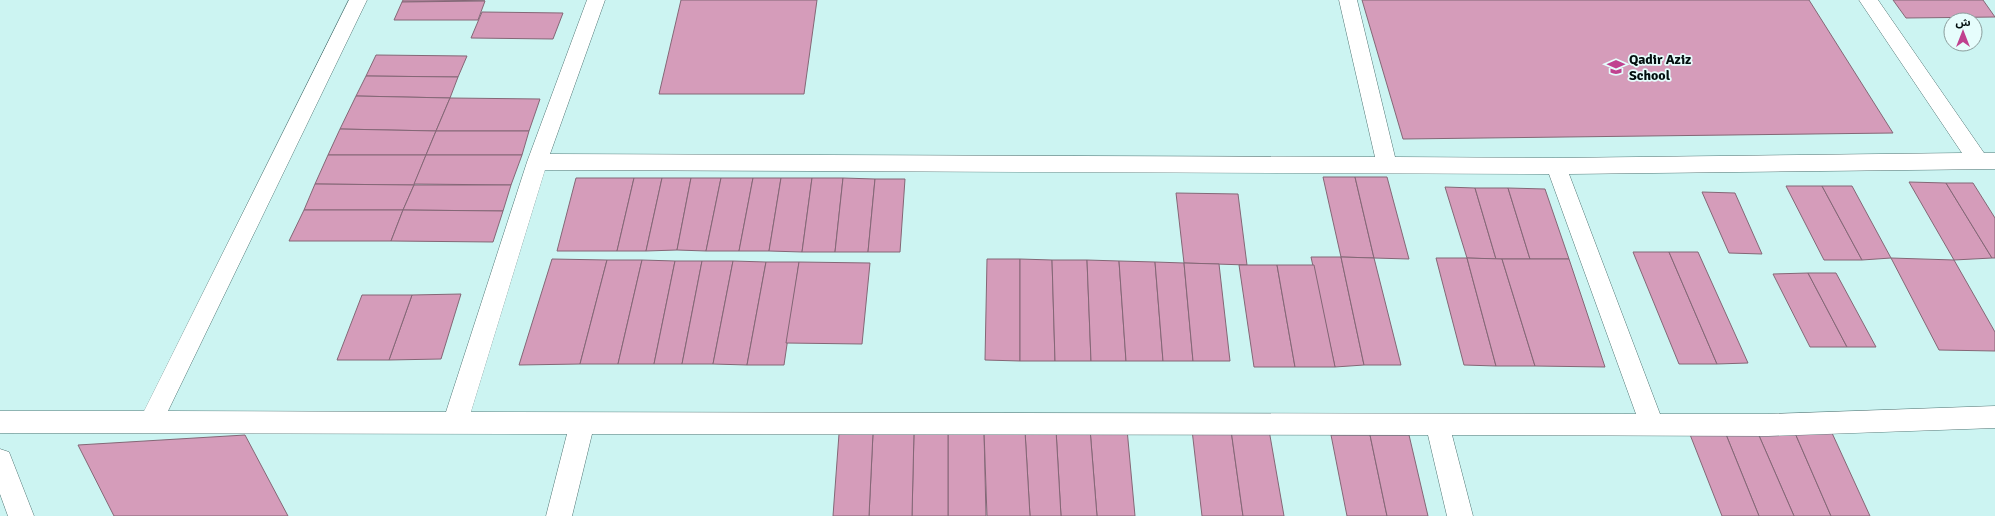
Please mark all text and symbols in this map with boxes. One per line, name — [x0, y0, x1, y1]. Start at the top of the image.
north arrow — [1943, 12, 1983, 52]
text: ش — [1955, 16, 1971, 29]
place label: Qadir Aziz School — [1629, 51, 1691, 84]
school or university icon: Qadir Aziz School — [1606, 57, 1626, 77]

